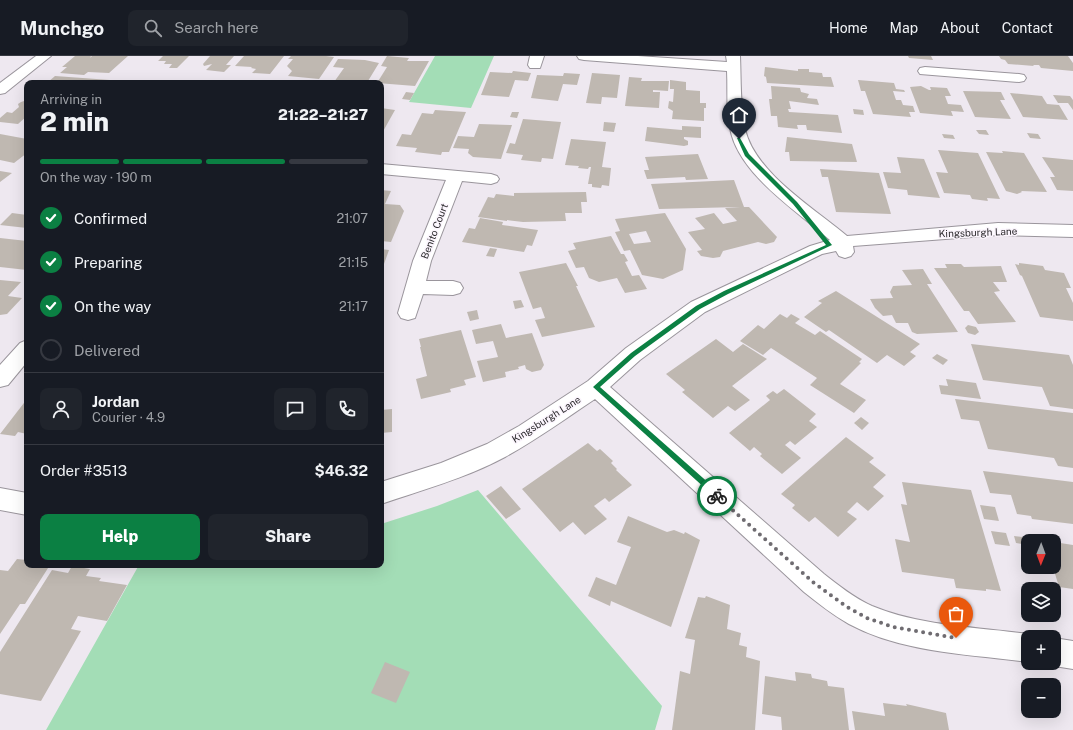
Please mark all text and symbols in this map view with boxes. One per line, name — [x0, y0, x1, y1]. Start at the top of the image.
search box — [128, 10, 408, 46]
text: Munchgo — [20, 17, 104, 39]
icon: search — [142, 17, 164, 39]
text: Search here — [174, 19, 259, 36]
text: Home — [829, 20, 868, 36]
text: Map — [890, 20, 918, 36]
text: About — [940, 20, 980, 36]
text: Contact — [1002, 20, 1053, 36]
text: Arriving in — [40, 92, 102, 107]
pin — [722, 98, 756, 139]
icon: home — [728, 104, 750, 126]
text: 2 min — [40, 106, 109, 137]
text: 21:22–21:27 — [278, 106, 368, 123]
text: On the way · 190 m — [40, 170, 152, 185]
street label: Benito Court — [418, 201, 450, 260]
icon: check — [40, 207, 62, 229]
text: Confirmed — [74, 210, 147, 227]
text: 21:07 — [337, 211, 368, 226]
street label: Kingsburgh Lane — [938, 225, 1018, 239]
icon: check — [40, 251, 62, 273]
text: Preparing — [74, 254, 143, 271]
text: 21:15 — [338, 255, 368, 270]
icon: check — [40, 295, 62, 317]
text: On the way — [74, 298, 151, 315]
text: 21:17 — [339, 299, 368, 314]
text: Delivered — [74, 342, 140, 359]
button: person — [40, 388, 82, 430]
button: chat — [274, 388, 316, 430]
button: phone — [326, 388, 368, 430]
text: Jordan — [92, 393, 139, 410]
street label: Kingsburgh Lane — [509, 393, 583, 445]
text: Courier · 4.9 — [92, 410, 165, 425]
text: Order #3513 — [40, 462, 127, 479]
text: $46.32 — [315, 462, 368, 479]
courier — [697, 476, 737, 516]
icon: bike — [706, 485, 728, 507]
button: Help — [40, 514, 200, 560]
button: Share — [208, 514, 368, 560]
north arrow — [1021, 534, 1061, 574]
map controls — [1021, 534, 1061, 718]
button: layers — [1021, 582, 1061, 622]
pin — [939, 597, 973, 638]
icon: bag — [945, 603, 967, 625]
button: + — [1021, 630, 1061, 670]
button: − — [1021, 678, 1061, 718]

